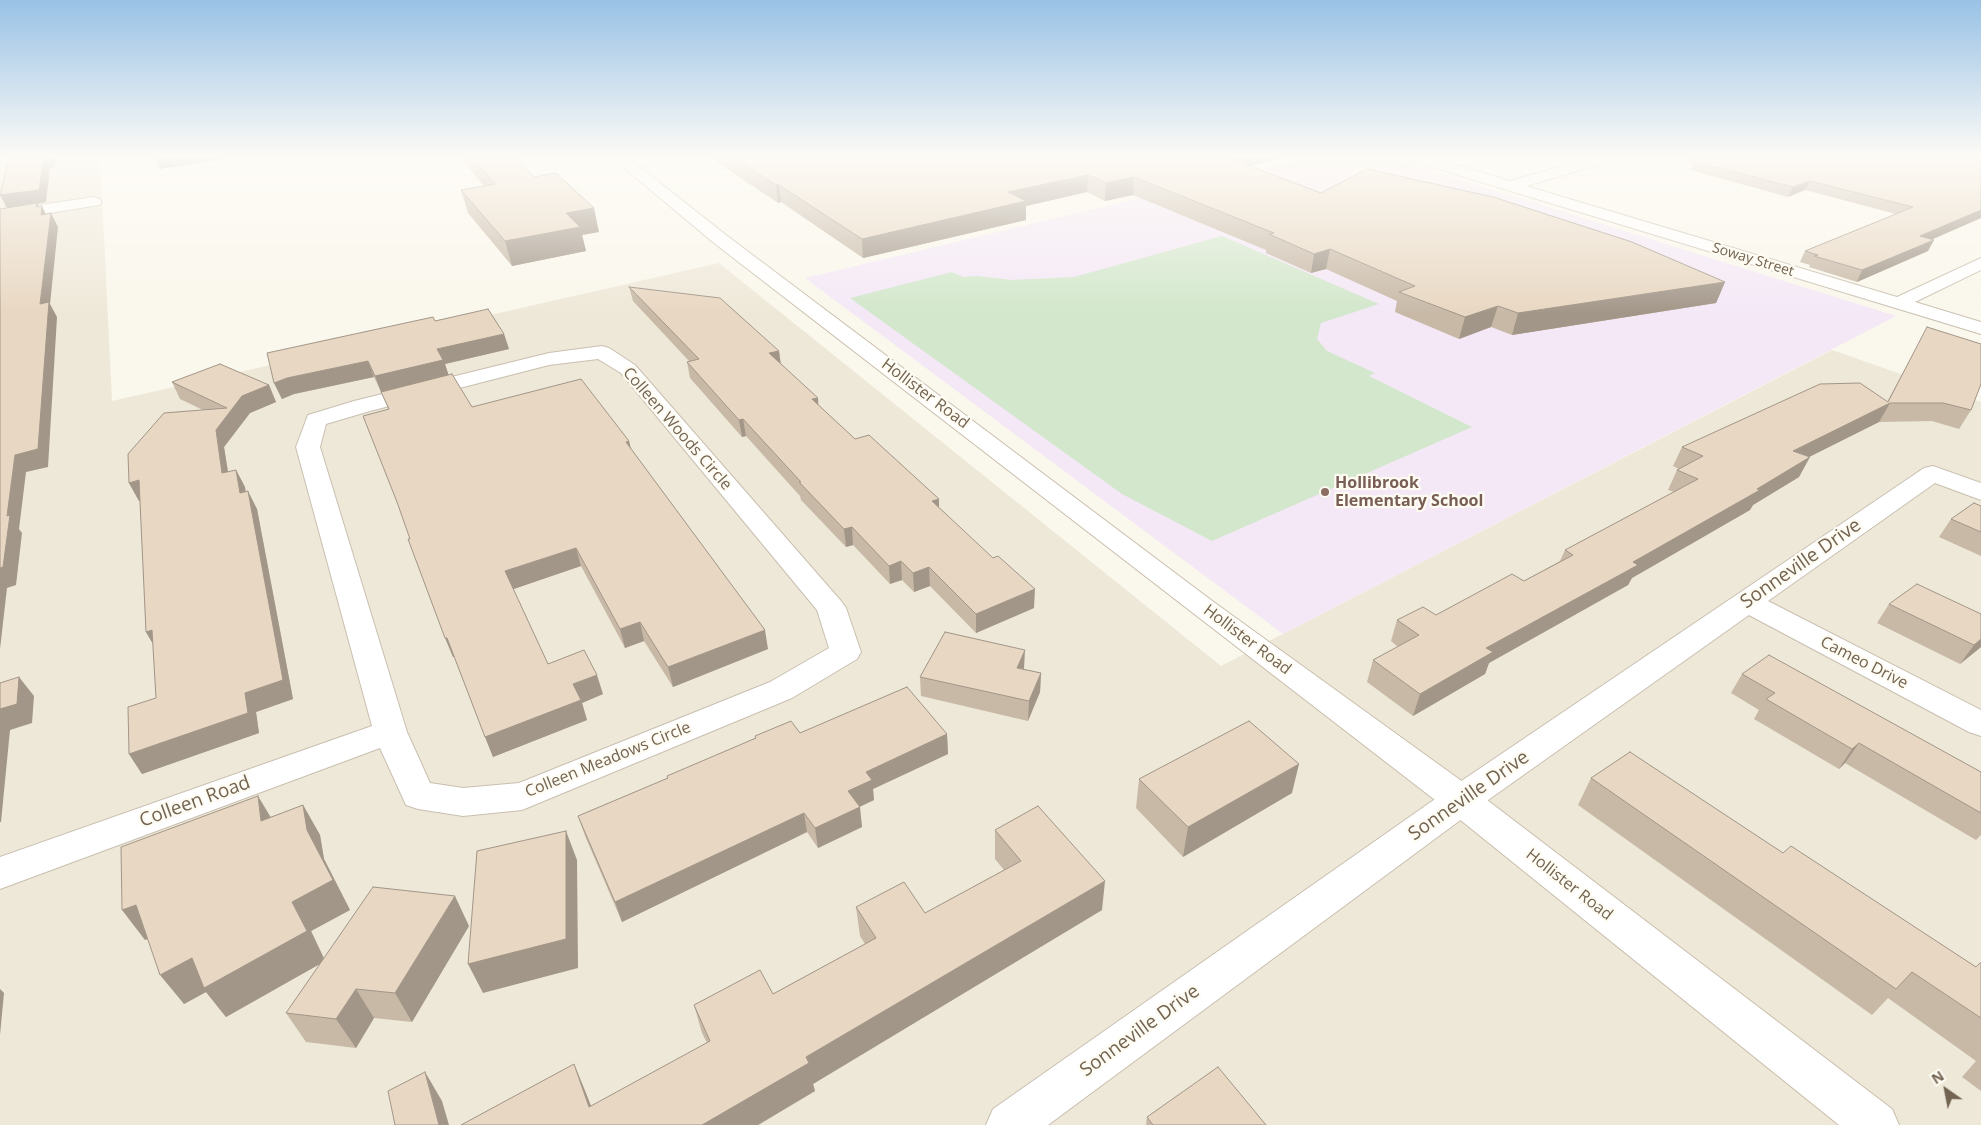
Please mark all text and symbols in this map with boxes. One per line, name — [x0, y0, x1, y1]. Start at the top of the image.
street label: Soway Street — [1710, 240, 1796, 280]
street label: Hollister Road — [877, 355, 973, 433]
street label: Colleen Woods Circle — [618, 364, 736, 494]
place label: Hollibrook Elementary School — [1335, 473, 1483, 511]
marker: Hollibrook Elementary School — [1319, 486, 1331, 498]
street label: Sonneville Drive — [1736, 514, 1866, 614]
street label: Hollister Road — [1199, 601, 1295, 679]
street label: Cameo Drive — [1817, 633, 1911, 693]
street label: Colleen Meadows Circle — [522, 718, 694, 802]
street label: Sonneville Drive — [1404, 746, 1534, 846]
street label: Colleen Road — [136, 771, 254, 833]
street label: Hollister Road — [1522, 845, 1616, 925]
street label: Sonneville Drive — [1076, 980, 1204, 1082]
north arrow — [1921, 1065, 1971, 1115]
text: N — [1928, 1066, 1948, 1088]

